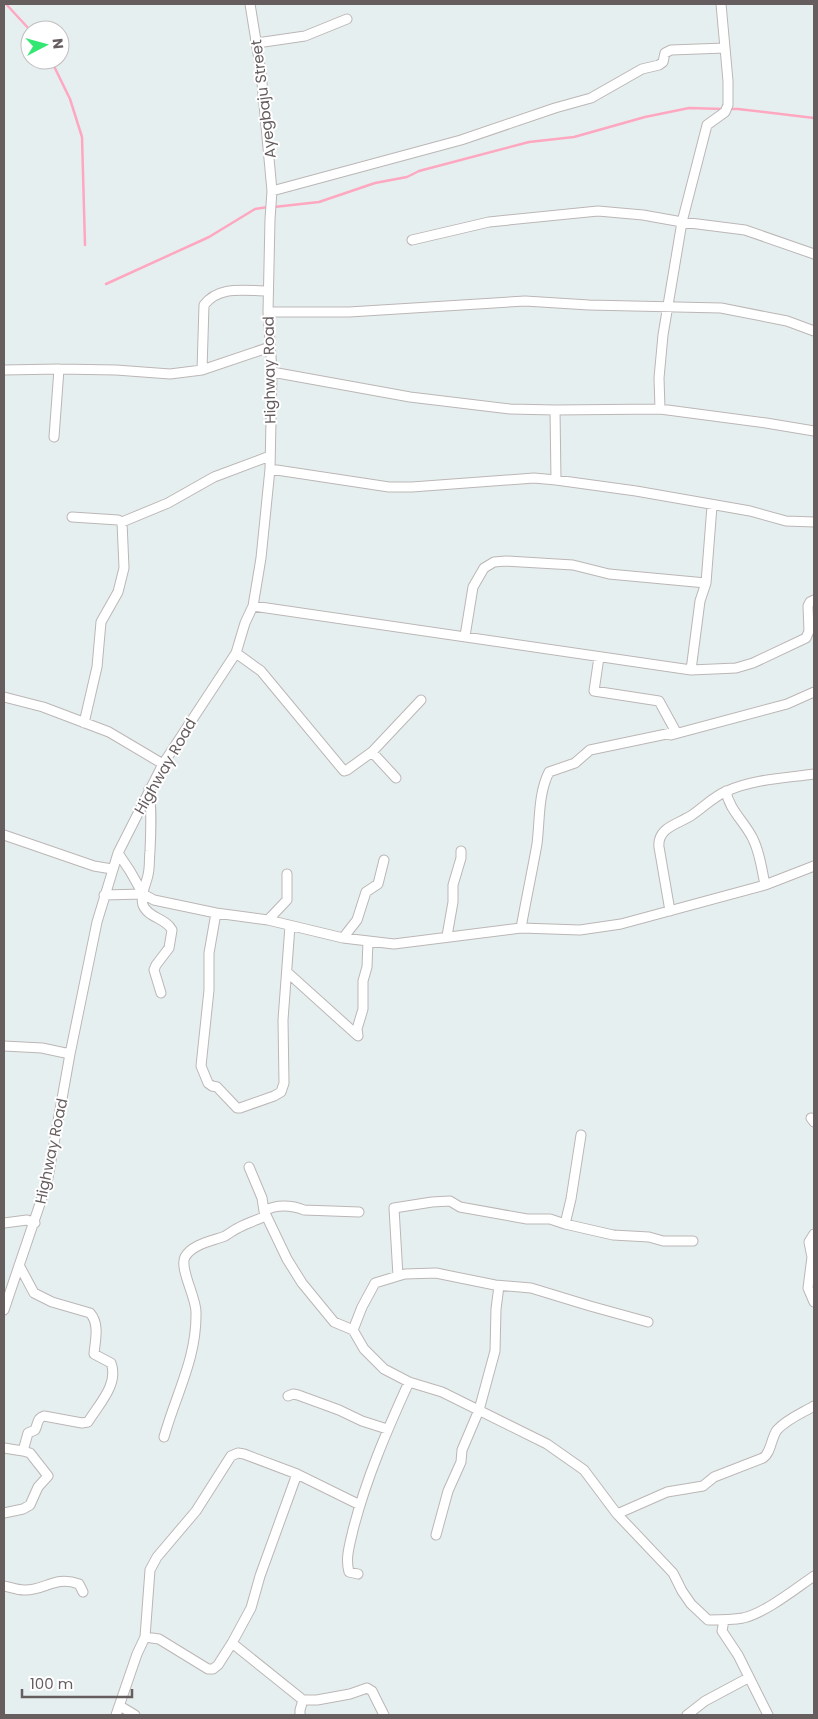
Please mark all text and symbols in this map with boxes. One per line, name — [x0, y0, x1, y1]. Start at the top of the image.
north arrow — [20, 20, 70, 70]
text: N — [47, 37, 68, 50]
street label: Ayegbaju Street — [245, 38, 281, 160]
street label: Highway Road — [258, 316, 280, 424]
street label: Highway Road — [129, 714, 201, 818]
street label: Highway Road — [30, 1096, 72, 1206]
scale bar — [22, 1666, 132, 1698]
text: 100 m — [30, 1673, 73, 1694]

